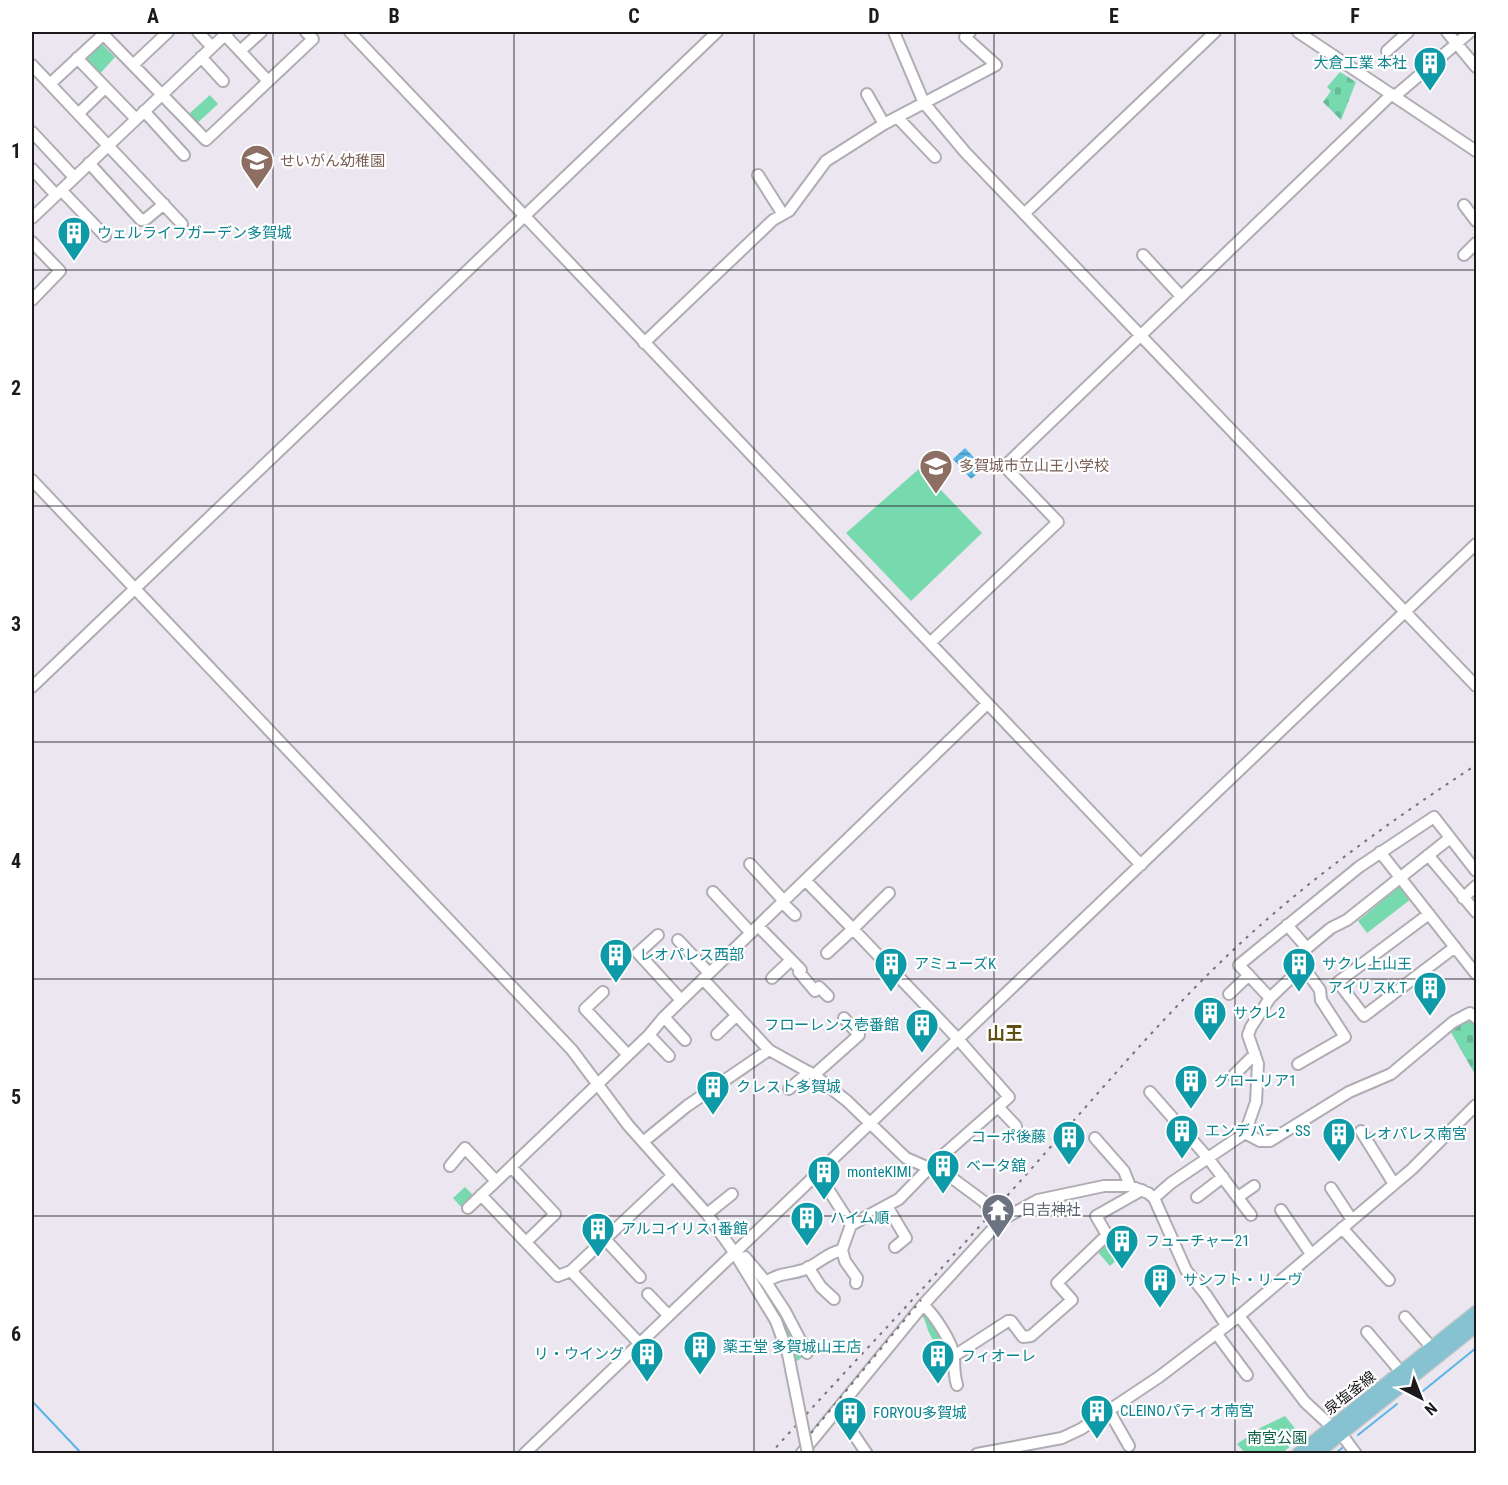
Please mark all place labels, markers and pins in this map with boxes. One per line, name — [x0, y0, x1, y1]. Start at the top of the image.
building icon: 大倉工業 本社 — [1412, 45, 1448, 92]
place label: 大倉工業 本社 — [1314, 54, 1407, 72]
school or university icon: せいがん幼稚園 — [239, 143, 275, 190]
place label: せいがん幼稚園 — [280, 152, 385, 170]
building icon: ウェルライフガーデン多賀城 — [56, 215, 92, 262]
place label: ウェルライフガーデン多賀城 — [97, 224, 292, 242]
school or university icon: 多賀城市立山王小学校 — [918, 448, 954, 495]
place label: 多賀城市立山王小学校 — [959, 457, 1109, 475]
building icon: レオパレス西部 — [598, 937, 634, 984]
place label: レオパレス西部 — [639, 946, 744, 964]
building icon: アミューズK — [873, 946, 909, 993]
building icon: サクレ上山王 — [1281, 946, 1317, 993]
place label: アミューズK — [914, 955, 997, 973]
place label: サクレ上山王 — [1322, 955, 1412, 973]
building icon: アイリスK.T — [1412, 970, 1448, 1017]
place label: アイリスK.T — [1328, 979, 1407, 997]
building icon: サクレ2 — [1192, 995, 1228, 1042]
place label: サクレ2 — [1233, 1004, 1285, 1022]
building icon: フローレンス壱番館 — [904, 1007, 940, 1054]
place label: フローレンス壱番館 — [764, 1016, 899, 1034]
building icon: グローリア1 — [1173, 1063, 1209, 1110]
building icon: クレスト多賀城 — [695, 1069, 731, 1116]
place label: グローリア1 — [1214, 1072, 1296, 1090]
place label: クレスト多賀城 — [736, 1078, 841, 1096]
building icon: エンデバー・SS — [1164, 1113, 1200, 1160]
building icon: レオパレス南宮 — [1321, 1116, 1357, 1163]
building icon: コーポ後藤 — [1051, 1119, 1087, 1166]
place label: エンデバー・SS — [1205, 1122, 1311, 1140]
place label: レオパレス南宮 — [1362, 1125, 1467, 1143]
place label: コーポ後藤 — [971, 1128, 1046, 1146]
building icon: ベータ舘 — [925, 1148, 961, 1195]
building icon: monteKIMI — [806, 1154, 842, 1201]
place label: ベータ舘 — [966, 1157, 1026, 1175]
place label: monteKIMI — [847, 1163, 912, 1181]
temple icon: 日吉神社 — [980, 1192, 1016, 1239]
building icon: ハイム順 — [789, 1200, 825, 1247]
place label: 日吉神社 — [1021, 1201, 1081, 1219]
place label: ハイム順 — [830, 1209, 889, 1227]
building icon: アルコイリス1番館 — [580, 1211, 616, 1258]
place label: アルコイリス1番館 — [621, 1220, 748, 1238]
building icon: フューチャー21 — [1104, 1223, 1140, 1270]
place label: フューチャー21 — [1145, 1232, 1250, 1250]
building icon: サンフト・リーヴ — [1142, 1262, 1178, 1309]
place label: サンフト・リーヴ — [1183, 1271, 1303, 1289]
building icon: 薬王堂 多賀城山王店 — [682, 1329, 718, 1376]
building icon: リ・ウイング — [629, 1336, 665, 1383]
place label: 薬王堂 多賀城山王店 — [723, 1338, 861, 1356]
building icon: フィオーレ — [920, 1338, 956, 1385]
place label: リ・ウイング — [534, 1345, 624, 1363]
place label: フィオーレ — [961, 1347, 1036, 1365]
building icon: CLEINOパティオ南宮 — [1079, 1393, 1115, 1440]
building icon: FORYOU多賀城 — [832, 1395, 868, 1442]
place label: CLEINOパティオ南宮 — [1120, 1402, 1254, 1420]
place label: FORYOU多賀城 — [873, 1404, 967, 1422]

